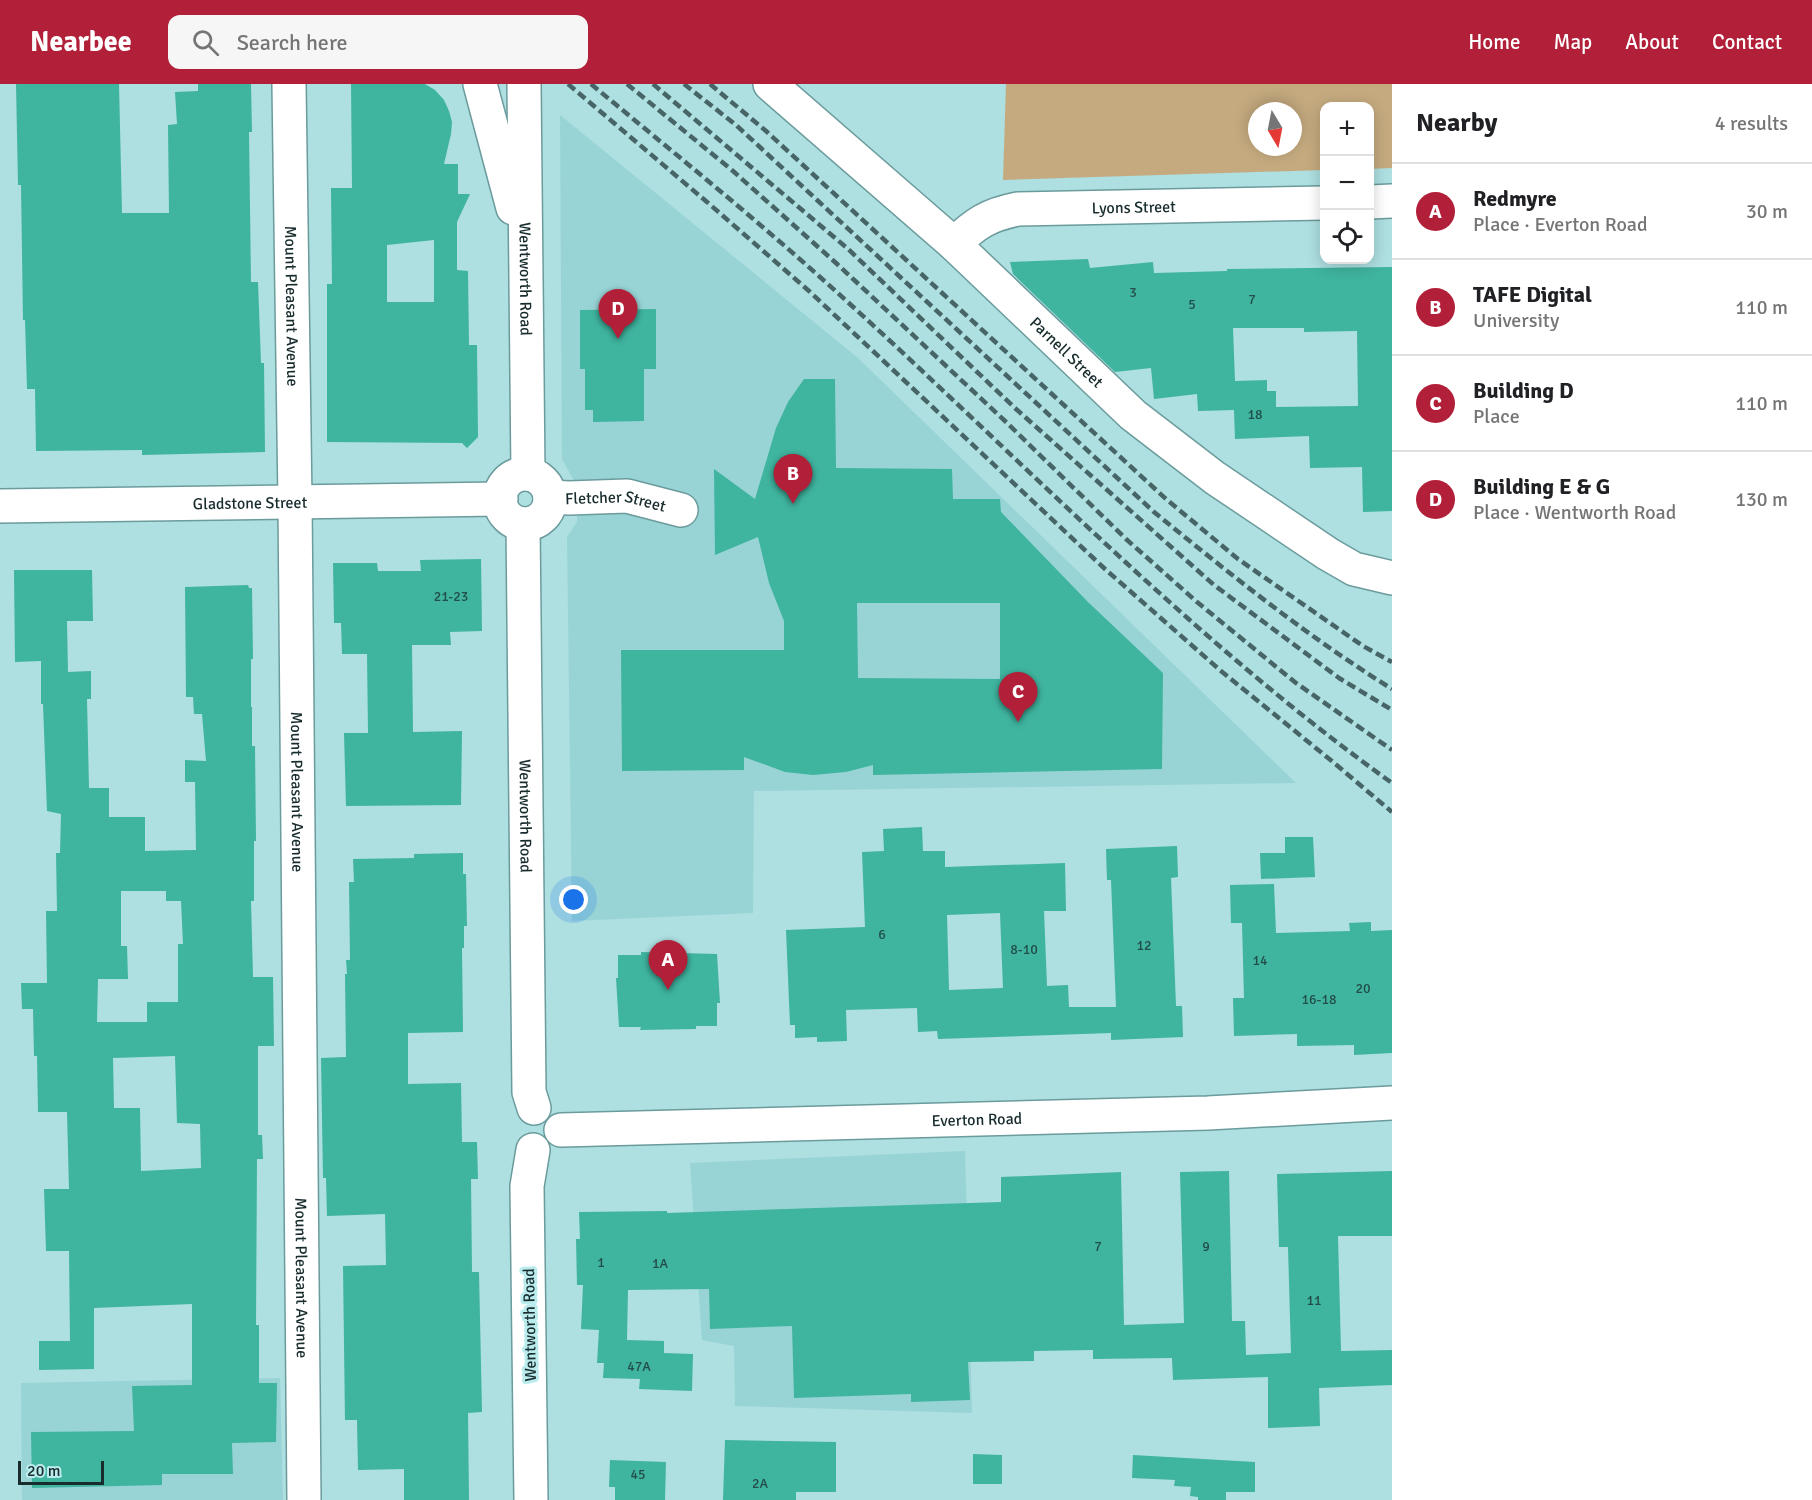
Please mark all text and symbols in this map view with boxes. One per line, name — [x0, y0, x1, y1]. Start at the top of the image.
search box — [168, 15, 588, 69]
text: Nearbee — [30, 25, 132, 59]
icon: search — [189, 26, 222, 59]
text: Search here — [237, 29, 348, 56]
text: Home — [1468, 29, 1521, 55]
text: Map — [1554, 29, 1592, 55]
text: About — [1625, 29, 1679, 55]
text: Contact — [1712, 29, 1782, 55]
north arrow — [1248, 102, 1302, 156]
map controls — [1320, 102, 1374, 264]
button: + — [1320, 102, 1374, 156]
text: Nearby — [1416, 107, 1497, 139]
text: 4 results — [1715, 111, 1788, 136]
button: − — [1320, 156, 1374, 210]
text: Redmyre — [1473, 185, 1557, 212]
street label: Lyons Street — [1091, 197, 1176, 219]
text: A — [1429, 199, 1442, 224]
text: 30 m — [1746, 199, 1788, 224]
button: locate — [1320, 210, 1374, 264]
text: Place · Everton Road — [1473, 212, 1648, 237]
street label: Wentworth Road — [514, 222, 536, 336]
street label: Mount Pleasant Avenue — [280, 225, 302, 387]
text: TAFE Digital — [1473, 281, 1592, 308]
house number: 3 — [1129, 284, 1137, 301]
pin: D — [598, 290, 638, 339]
house number: 7 — [1248, 291, 1256, 308]
text: B — [1429, 295, 1442, 320]
text: 110 m — [1735, 295, 1788, 320]
house number: 5 — [1188, 296, 1196, 313]
text: University — [1473, 308, 1559, 333]
street label: Parnell Street — [1025, 313, 1107, 393]
text: Building D — [1473, 377, 1574, 404]
text: C — [1429, 391, 1442, 416]
text: 110 m — [1735, 391, 1788, 416]
text: Place — [1473, 404, 1520, 429]
house number: 18 — [1247, 406, 1263, 423]
pin: B — [774, 454, 812, 504]
text: Building E & G — [1473, 473, 1610, 500]
street label: Fletcher Street — [565, 487, 668, 517]
text: D — [1429, 487, 1442, 512]
text: 130 m — [1735, 487, 1788, 512]
street label: Gladstone Street — [193, 493, 308, 514]
text: Place · Wentworth Road — [1473, 500, 1676, 525]
house number: 21-23 — [434, 588, 468, 605]
pin: C — [998, 672, 1038, 722]
street label: Mount Pleasant Avenue — [286, 711, 307, 872]
street label: Wentworth Road — [514, 759, 536, 873]
your location — [559, 885, 588, 914]
house number: 6 — [878, 926, 886, 943]
house number: 12 — [1136, 937, 1152, 954]
pin: A — [648, 940, 688, 990]
house number: 8-10 — [1010, 941, 1038, 958]
house number: 14 — [1252, 952, 1268, 969]
house number: 20 — [1355, 980, 1371, 997]
house number: 16-18 — [1301, 991, 1337, 1008]
street label: Everton Road — [931, 1109, 1022, 1131]
street label: Mount Pleasant Avenue — [290, 1197, 312, 1358]
house number: 7 — [1094, 1238, 1102, 1255]
house number: 9 — [1202, 1238, 1210, 1255]
house number: 1 — [597, 1254, 605, 1271]
house number: 1A — [652, 1255, 668, 1272]
street label: Wentworth Road — [519, 1268, 541, 1382]
house number: 11 — [1306, 1292, 1322, 1309]
house number: 47A — [627, 1358, 651, 1375]
scale bar — [18, 1458, 104, 1486]
text: 20 m — [27, 1461, 61, 1481]
house number: 45 — [630, 1466, 646, 1483]
house number: 2A — [752, 1475, 768, 1492]

